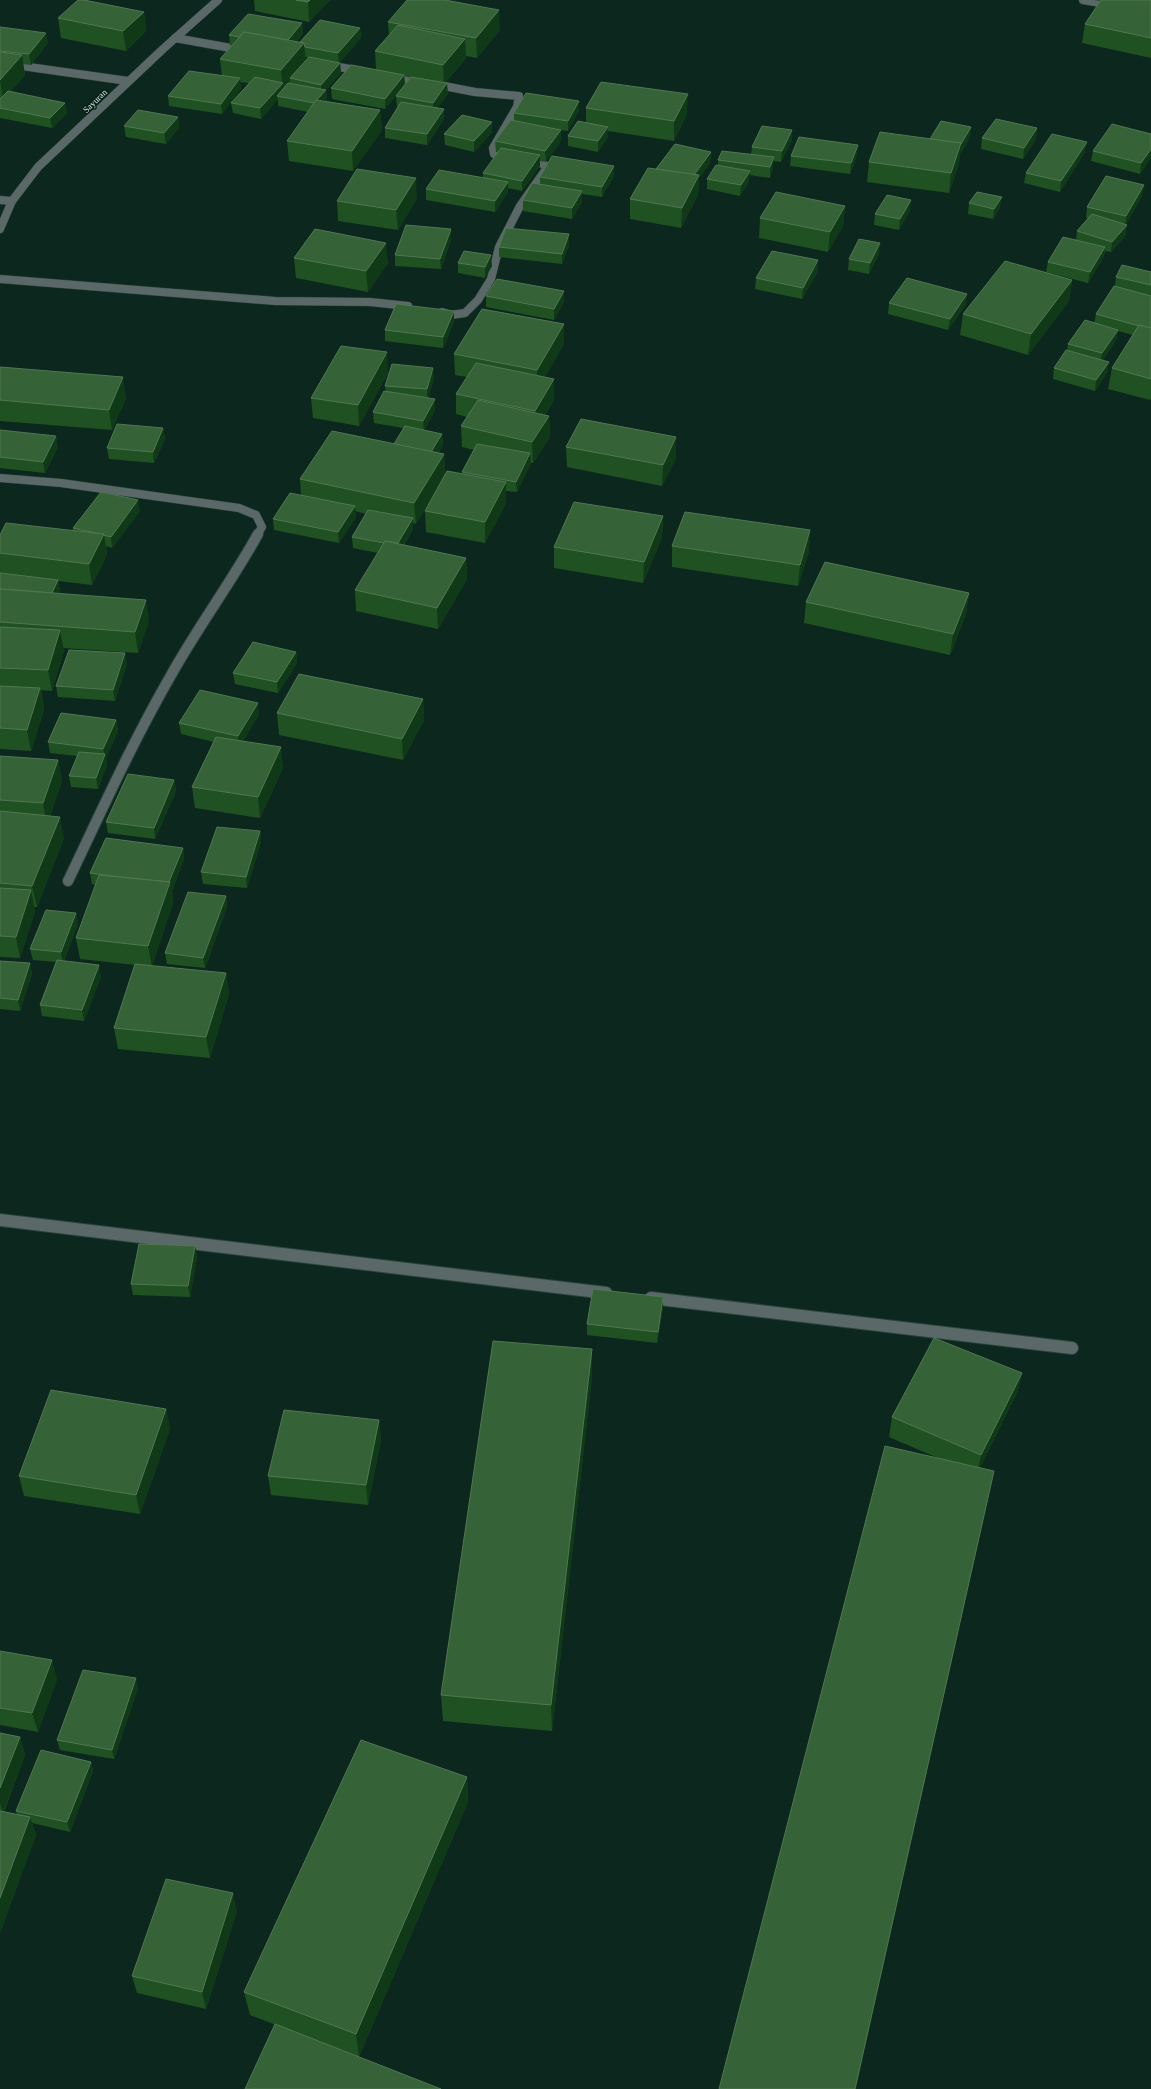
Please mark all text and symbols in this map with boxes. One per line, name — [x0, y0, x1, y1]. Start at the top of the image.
street label: Sayuran — [81, 87, 109, 115]

